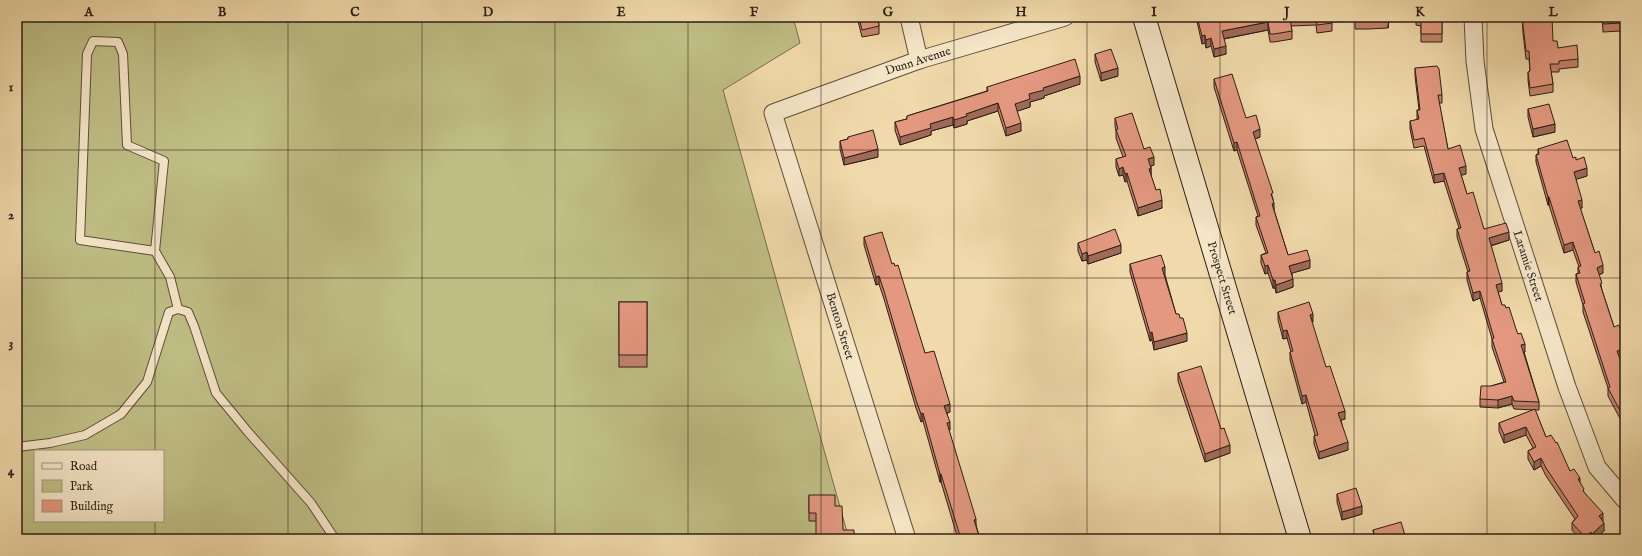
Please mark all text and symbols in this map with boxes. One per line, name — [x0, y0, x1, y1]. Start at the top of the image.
text: A — [84, 4, 95, 21]
text: B — [218, 4, 227, 21]
text: C — [350, 4, 360, 21]
text: D — [483, 4, 494, 21]
text: E — [616, 4, 626, 21]
text: F — [750, 4, 759, 21]
text: G — [883, 4, 894, 21]
text: H — [1015, 4, 1027, 21]
text: I — [1151, 4, 1157, 21]
text: J — [1282, 4, 1290, 21]
text: K — [1415, 4, 1425, 21]
text: L — [1547, 4, 1558, 21]
street label: Dunn Avenue — [883, 43, 953, 79]
text: 1 — [9, 79, 14, 96]
text: 2 — [8, 207, 14, 224]
street label: Laramie Street — [1509, 229, 1547, 303]
street label: Prospect Street — [1203, 240, 1240, 317]
street label: Benton Street — [823, 291, 857, 361]
text: 3 — [9, 335, 14, 352]
legend — [34, 450, 164, 522]
text: Road — [70, 459, 98, 474]
text: 4 — [8, 463, 15, 480]
text: Park — [70, 479, 93, 494]
text: Building — [70, 499, 114, 514]

